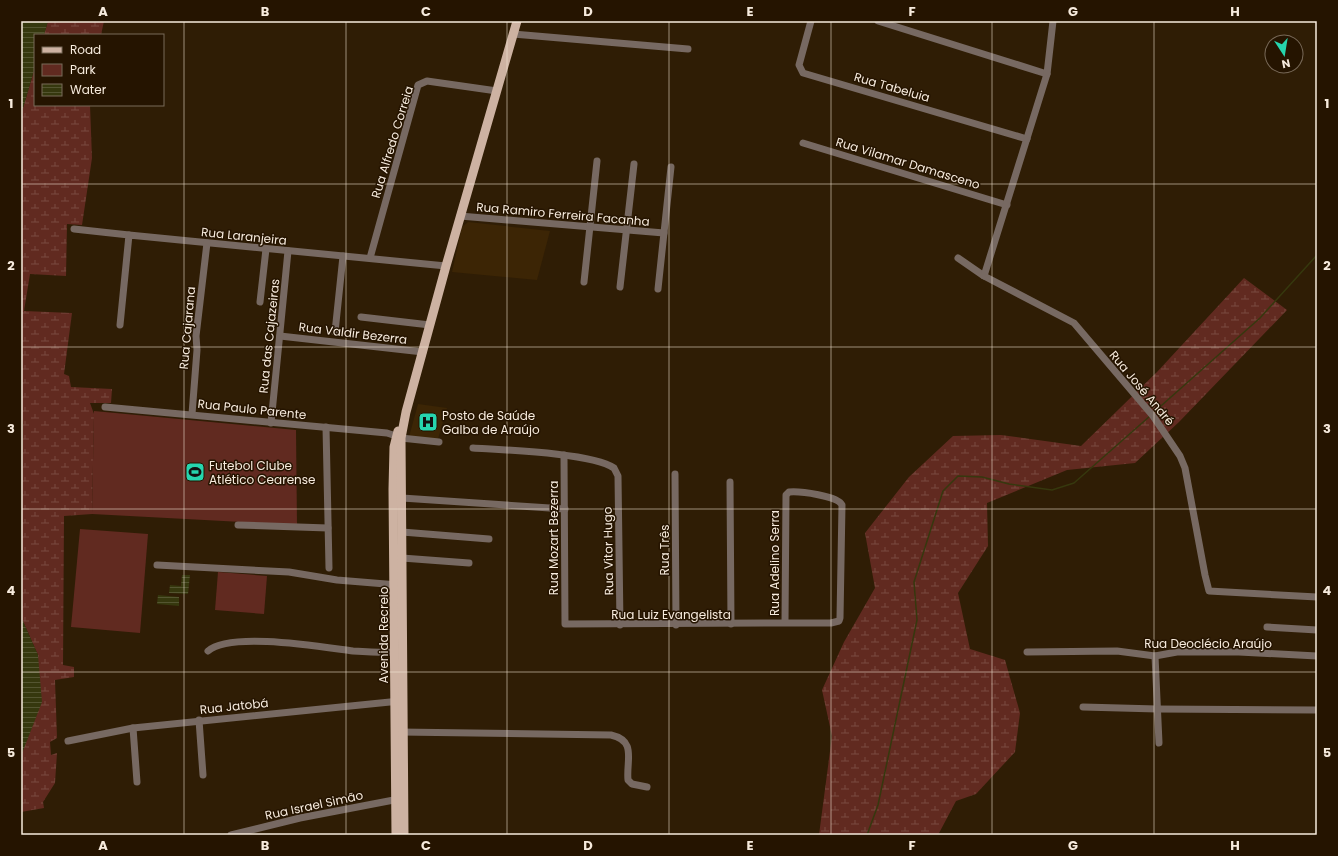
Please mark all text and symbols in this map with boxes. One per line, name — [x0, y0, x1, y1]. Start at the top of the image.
text: A — [98, 2, 108, 21]
text: B — [261, 2, 270, 21]
text: C — [421, 2, 431, 21]
text: D — [583, 2, 593, 21]
text: E — [746, 2, 754, 21]
text: F — [908, 2, 916, 21]
text: G — [1068, 2, 1078, 21]
text: H — [1230, 2, 1240, 21]
legend — [34, 34, 164, 106]
north arrow — [1264, 34, 1304, 74]
text: Road — [70, 41, 101, 58]
text: N — [1280, 55, 1292, 72]
text: Park — [70, 61, 97, 78]
street label: Rua Tabeluia — [852, 68, 932, 106]
text: Water — [70, 81, 107, 98]
street label: Rua Alfredo Correia — [367, 84, 417, 200]
text: 1 — [9, 94, 13, 113]
text: 1 — [1325, 94, 1329, 113]
street label: Rua Vilamar Damasceno — [834, 133, 983, 193]
street label: Rua Ramiro Ferreira Facanha — [476, 198, 650, 230]
street label: Rua Laranjeira — [200, 223, 288, 249]
text: 2 — [7, 256, 15, 275]
text: 2 — [1323, 256, 1331, 275]
street label: Rua das Cajazeiras — [255, 278, 283, 394]
street label: Rua Cajarana — [175, 286, 199, 370]
street label: Rua Valdir Bezerra — [298, 318, 408, 348]
street label: Rua José André — [1106, 347, 1178, 429]
street label: Rua Paulo Parente — [197, 395, 307, 423]
place label: Posto de Saúde Galba de Araújo — [442, 407, 540, 438]
hospital icon: Posto de Saúde Galba de Araújo — [417, 411, 439, 433]
text: 3 — [7, 419, 15, 438]
text: 3 — [1323, 419, 1331, 438]
place label: Futebol Clube Atlético Cearense — [209, 457, 315, 488]
sports icon: Futebol Clube Atlético Cearense — [184, 461, 206, 483]
street label: Rua Mozart Bezerra — [545, 481, 562, 595]
street label: Rua Vitor Hugo — [599, 506, 617, 596]
street label: Rua Adelino Serra — [766, 510, 783, 616]
street label: Rua Três — [656, 525, 673, 575]
text: 4 — [7, 581, 16, 600]
text: 4 — [1323, 581, 1332, 600]
street label: Avenida Recreio — [375, 586, 392, 683]
street label: Rua Luiz Evangelista — [611, 606, 731, 623]
street label: Rua Deoclécio Araújo — [1144, 635, 1272, 652]
street label: Rua Jatobá — [199, 694, 269, 718]
text: 5 — [7, 743, 15, 762]
text: 5 — [1323, 743, 1331, 762]
street label: Rua Israel Simão — [263, 786, 365, 824]
text: A — [98, 836, 108, 855]
text: B — [261, 836, 270, 855]
text: C — [421, 836, 431, 855]
text: D — [583, 836, 593, 855]
text: E — [746, 836, 754, 855]
text: F — [908, 836, 916, 855]
text: G — [1068, 836, 1078, 855]
text: H — [1230, 836, 1240, 855]

